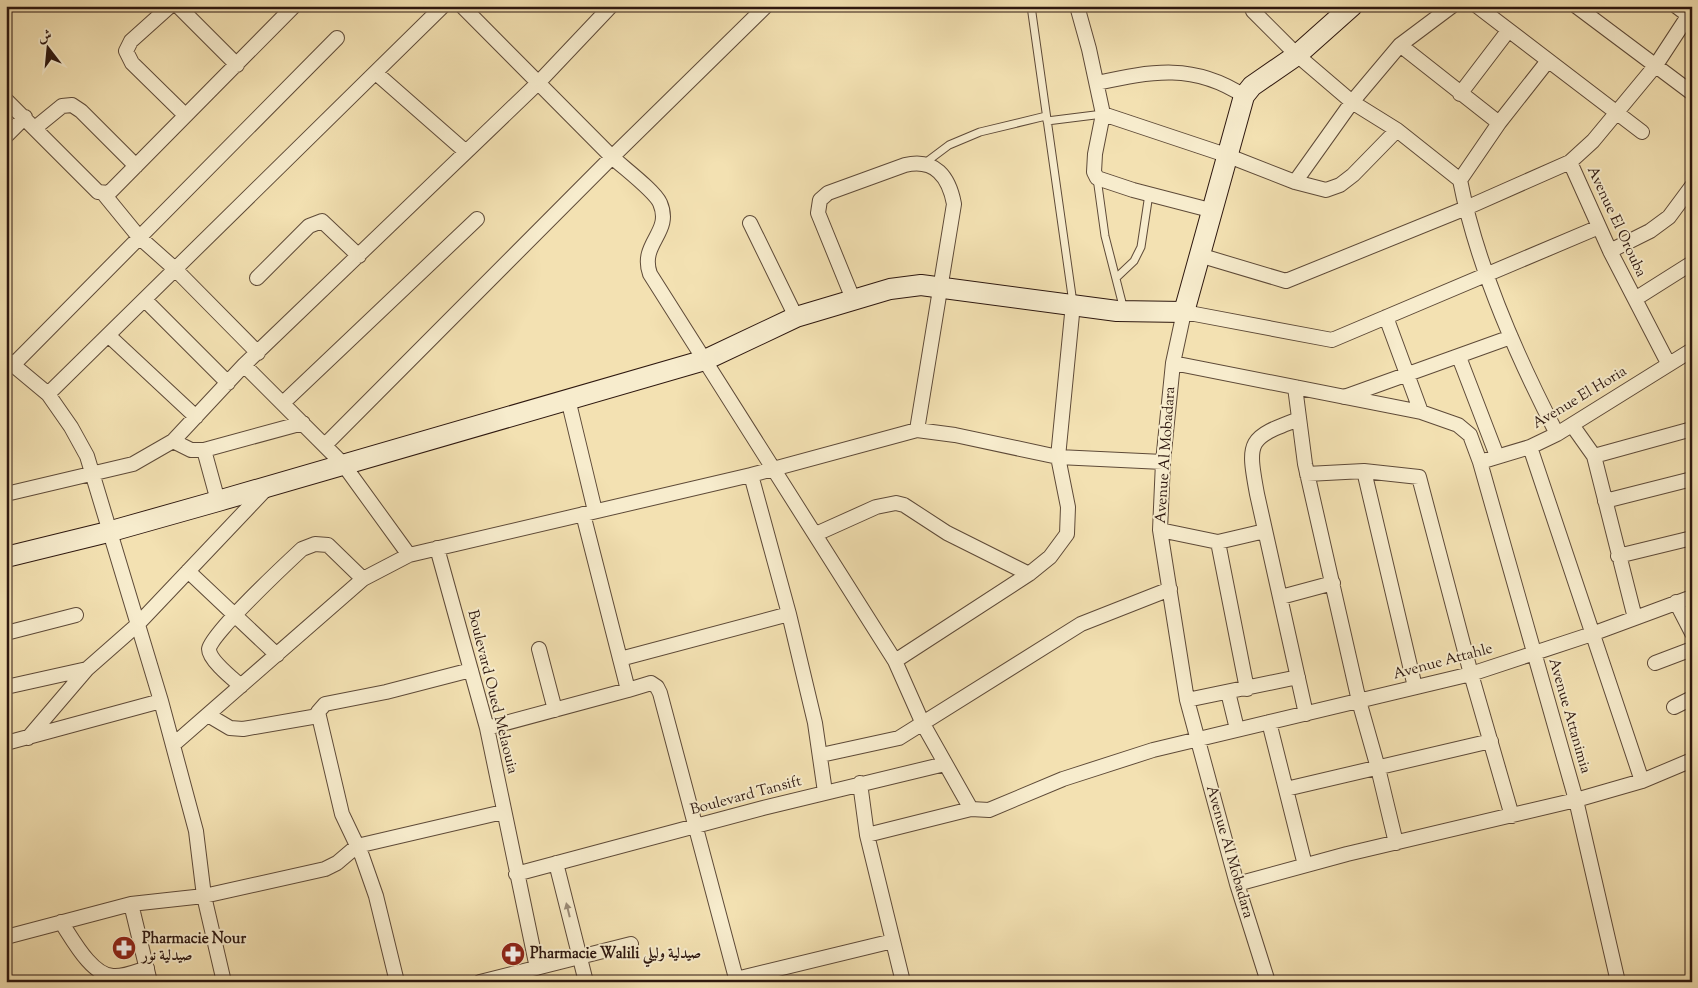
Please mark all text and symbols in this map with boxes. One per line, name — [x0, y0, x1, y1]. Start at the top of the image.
north arrow — [22, 22, 72, 72]
text: ش — [36, 26, 55, 49]
street label: Avenue El Orouba — [1581, 163, 1651, 281]
street label: Avenue El Horia — [1529, 362, 1631, 434]
street label: Avenue Al Mobadara — [1151, 386, 1181, 524]
street label: Boulevard Oued Melaouia — [461, 608, 523, 776]
street label: Avenue Attahle — [1391, 639, 1495, 685]
street label: Avenue Attanimia — [1542, 656, 1596, 776]
street label: Boulevard Tansift — [688, 771, 804, 821]
street label: Avenue Al Mobadara — [1200, 783, 1258, 921]
one-way arrow — [564, 903, 572, 918]
place label: Pharmacie Nour صيدلية نور — [140, 929, 246, 967]
pharmacy icon: Pharmacie Nour صيدلية نور — [111, 935, 137, 961]
pharmacy icon: Pharmacie Walili صيدلية وليلي — [500, 941, 526, 967]
place label: Pharmacie Walili صيدلية وليلي — [530, 944, 701, 968]

